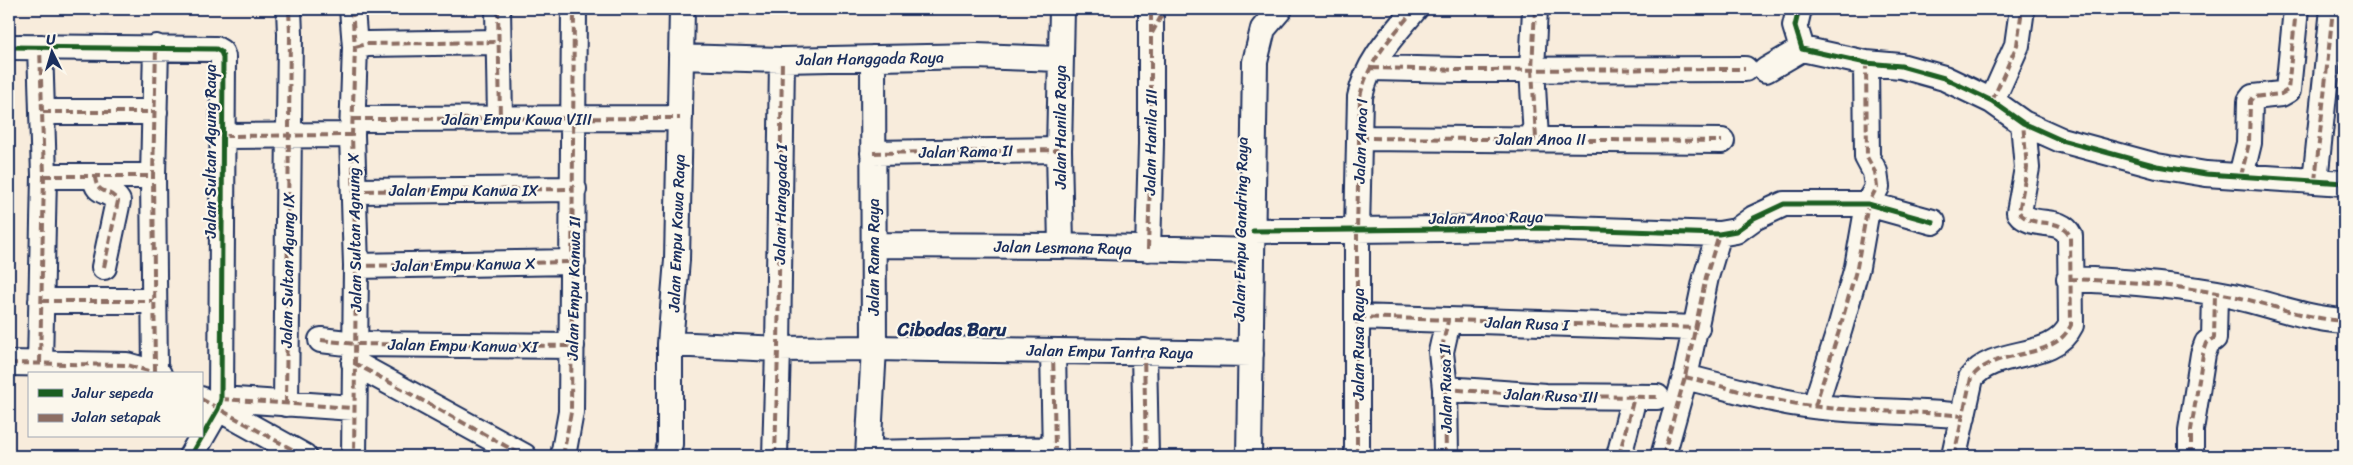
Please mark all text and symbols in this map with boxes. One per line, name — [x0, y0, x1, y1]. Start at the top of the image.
text: U — [45, 27, 57, 52]
north arrow — [28, 28, 78, 78]
street label: Jalan Hanggada Raya — [795, 43, 944, 74]
street label: Jalan Sultan Agung Raya — [196, 64, 225, 239]
street label: Jalan Hanila Raya — [1046, 65, 1075, 190]
street label: Jalan Hanila III — [1135, 89, 1166, 196]
street label: Jalan Anoa I — [1344, 98, 1376, 185]
street label: Jalan Empu Kawa VIII — [441, 105, 592, 134]
street label: Jalan Anoa II — [1495, 125, 1586, 154]
street label: Jalan Rama II — [918, 136, 1014, 167]
street label: Jalan Empu Gandring Raya — [1224, 137, 1257, 322]
street label: Jalan Hanggada I — [765, 142, 796, 265]
street label: Jalan Sultan Agnung X — [339, 152, 370, 313]
street label: Jalan Empu Kawa Raya — [659, 153, 694, 314]
street label: Jalan Empu Kanwa IX — [388, 176, 539, 205]
street label: Jalan Sultan Agung IX — [272, 192, 303, 349]
street label: Jalan Rama Raya — [859, 198, 888, 317]
street label: Jalan Anoa Raya — [1428, 202, 1543, 233]
street label: Jalan Empu Kanwa II — [558, 216, 589, 361]
street label: Jalan Lesmana Raya — [993, 232, 1132, 263]
street label: Jalan Empu Kanwa X — [391, 249, 536, 280]
street label: Jalan Rusa Raya — [1344, 288, 1373, 401]
street label: Jalan Rusa I — [1483, 308, 1571, 340]
district label: Cibodas Baru — [897, 313, 1007, 346]
street label: Jalan Empu Kanwa XI — [387, 330, 540, 361]
street label: Jalan Empu Tantra Raya — [1025, 336, 1194, 367]
street label: Jalan Rusa II — [1430, 343, 1461, 434]
legend — [28, 372, 202, 438]
street label: Jalan Rusa III — [1502, 379, 1599, 412]
text: Jalur sepeda — [71, 380, 154, 406]
text: Jalan setapak — [71, 404, 161, 430]

